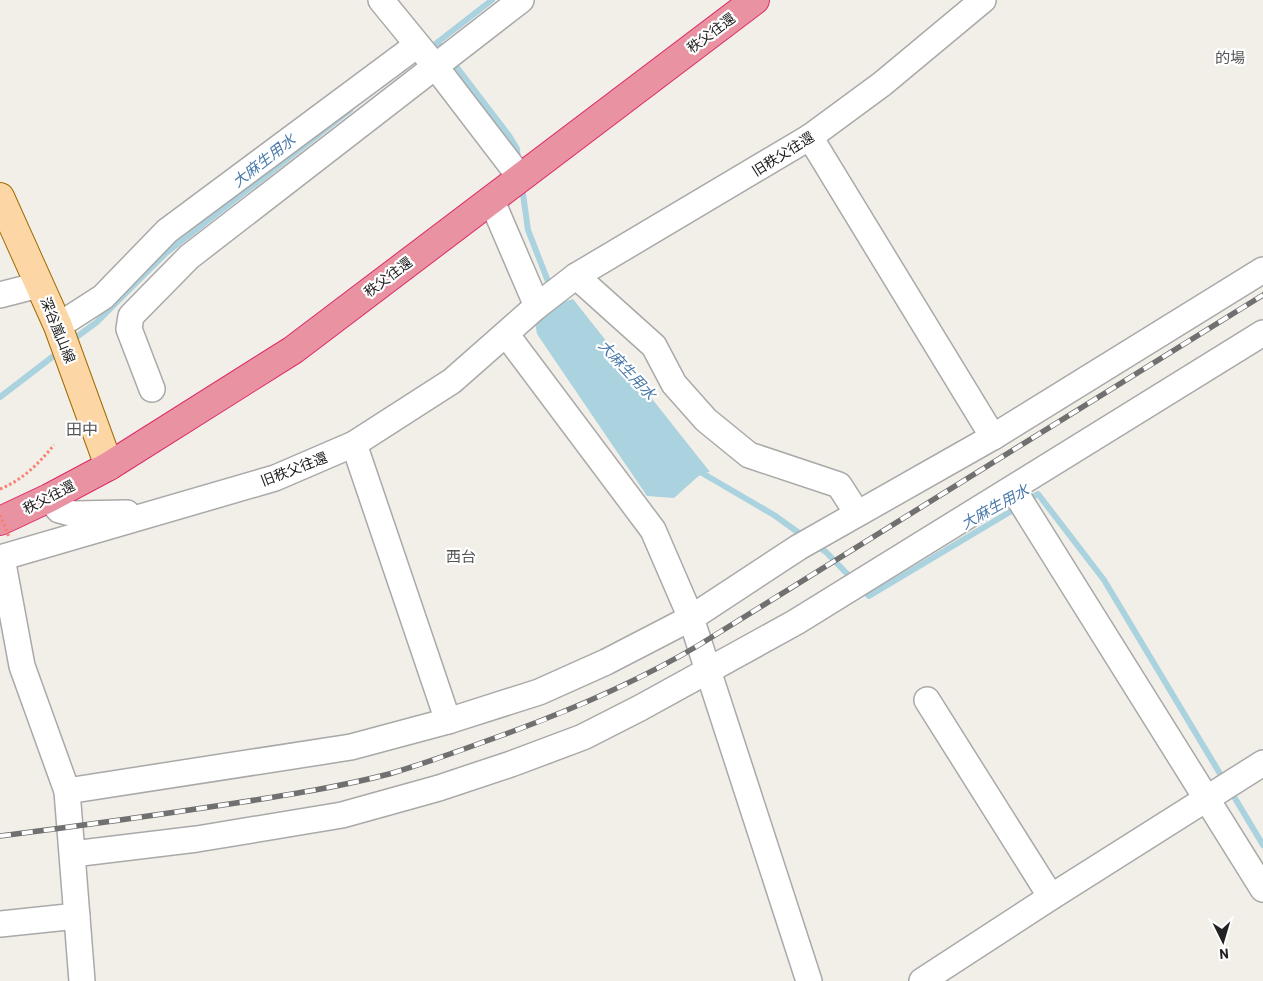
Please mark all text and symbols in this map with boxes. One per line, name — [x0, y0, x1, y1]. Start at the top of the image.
street label: 秩父往還 — [683, 9, 738, 56]
district label: 的場 — [1215, 48, 1245, 66]
street label: 旧秩父往還 — [749, 128, 817, 179]
water label: 大麻生用水 — [228, 129, 300, 190]
street label: 秩父往還 — [360, 253, 415, 300]
street label: 深谷嵐山線 — [37, 294, 79, 365]
water label: 大麻生用水 — [596, 336, 661, 404]
district label: 田中 — [66, 419, 98, 438]
street label: 旧秩父往還 — [258, 448, 330, 489]
street label: 秩父往還 — [20, 476, 78, 517]
water label: 大麻生用水 — [957, 479, 1033, 532]
district label: 西台 — [446, 547, 476, 565]
north arrow — [1198, 916, 1248, 966]
text: N — [1219, 946, 1230, 963]

